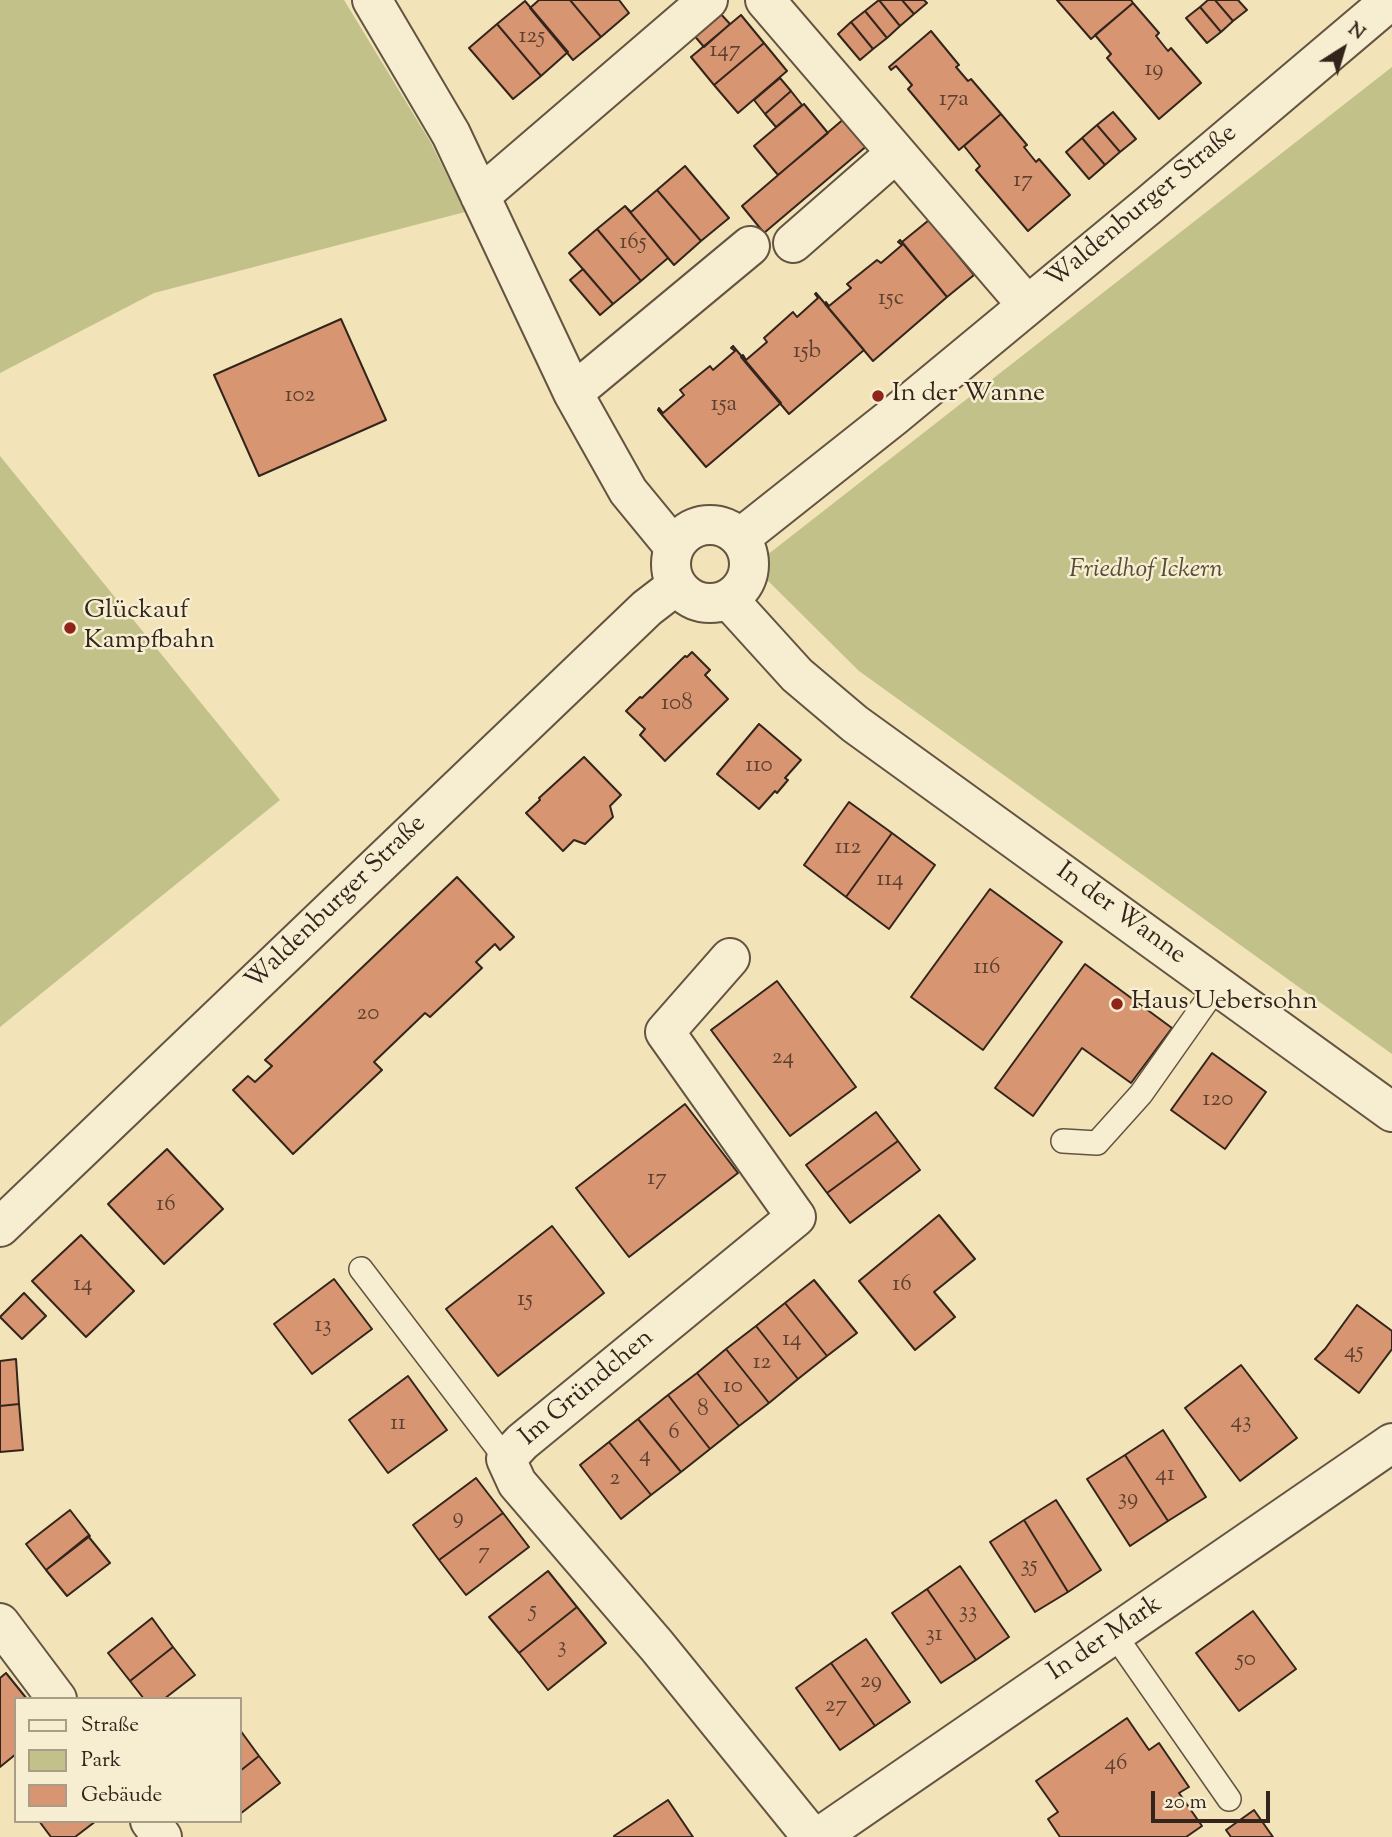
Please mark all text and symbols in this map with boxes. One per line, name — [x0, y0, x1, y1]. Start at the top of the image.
north arrow — [1308, 14, 1378, 84]
text: N — [1342, 16, 1370, 47]
house number: 125 — [519, 24, 545, 52]
house number: 147 — [710, 38, 740, 66]
house number: 19 — [1145, 57, 1163, 85]
house number: 17a — [939, 87, 969, 115]
street label: Waldenburger Straße — [1041, 119, 1245, 297]
house number: 17 — [1013, 168, 1033, 196]
house number: 165 — [619, 230, 647, 258]
house number: 15c — [878, 286, 904, 314]
house number: 15b — [793, 339, 821, 367]
place label: In der Wanne — [892, 380, 1045, 412]
house number: 102 — [285, 383, 315, 411]
marker: In der Wanne — [870, 388, 886, 404]
house number: 15a — [711, 392, 737, 420]
park label: Friedhof Ickern — [1069, 556, 1223, 588]
place label: Glückauf Kampfbahn — [84, 597, 215, 658]
marker: Glückauf Kampfbahn — [62, 620, 78, 636]
house number: 108 — [661, 691, 693, 719]
house number: 110 — [745, 753, 773, 781]
street label: Waldenburger Straße — [240, 810, 434, 998]
house number: 112 — [835, 835, 861, 863]
street label: In der Wanne — [1049, 857, 1191, 973]
house number: 114 — [876, 867, 904, 895]
house number: 116 — [973, 955, 1001, 983]
place label: Haus Uebersohn — [1131, 988, 1318, 1020]
marker: Haus Uebersohn — [1109, 996, 1125, 1012]
house number: 20 — [357, 1001, 379, 1029]
house number: 24 — [772, 1045, 794, 1073]
house number: 120 — [1203, 1087, 1233, 1115]
house number: 17 — [647, 1166, 667, 1194]
house number: 16 — [156, 1192, 176, 1220]
house number: 14 — [73, 1272, 93, 1300]
house number: 16 — [892, 1272, 912, 1300]
house number: 15 — [517, 1287, 533, 1315]
house number: 13 — [314, 1313, 332, 1341]
street label: Im Gründchen — [515, 1324, 661, 1454]
house number: 14 — [782, 1327, 802, 1355]
house number: 45 — [1344, 1339, 1364, 1367]
house number: 12 — [753, 1350, 771, 1378]
house number: 10 — [723, 1374, 743, 1402]
house number: 8 — [697, 1397, 709, 1425]
house number: 43 — [1231, 1409, 1251, 1437]
house number: 11 — [390, 1411, 406, 1439]
house number: 6 — [668, 1420, 680, 1448]
house number: 4 — [639, 1443, 651, 1471]
house number: 41 — [1155, 1462, 1175, 1490]
house number: 2 — [610, 1466, 620, 1494]
house number: 39 — [1118, 1486, 1138, 1514]
house number: 9 — [452, 1505, 464, 1533]
house number: 7 — [478, 1540, 490, 1568]
house number: 35 — [1020, 1553, 1038, 1581]
street label: In der Mark — [1043, 1591, 1169, 1689]
house number: 5 — [529, 1598, 537, 1626]
house number: 33 — [959, 1599, 977, 1627]
house number: 31 — [925, 1622, 943, 1650]
house number: 3 — [557, 1634, 567, 1662]
house number: 50 — [1236, 1647, 1256, 1675]
house number: 29 — [860, 1669, 882, 1697]
house number: 27 — [825, 1693, 847, 1721]
legend — [14, 1697, 242, 1823]
text: Straße — [81, 1711, 139, 1741]
text: Park — [81, 1746, 121, 1776]
house number: 46 — [1105, 1751, 1127, 1779]
scale bar — [1154, 1778, 1273, 1822]
text: Gebäude — [81, 1781, 162, 1811]
text: 20 m — [1164, 1788, 1207, 1818]

